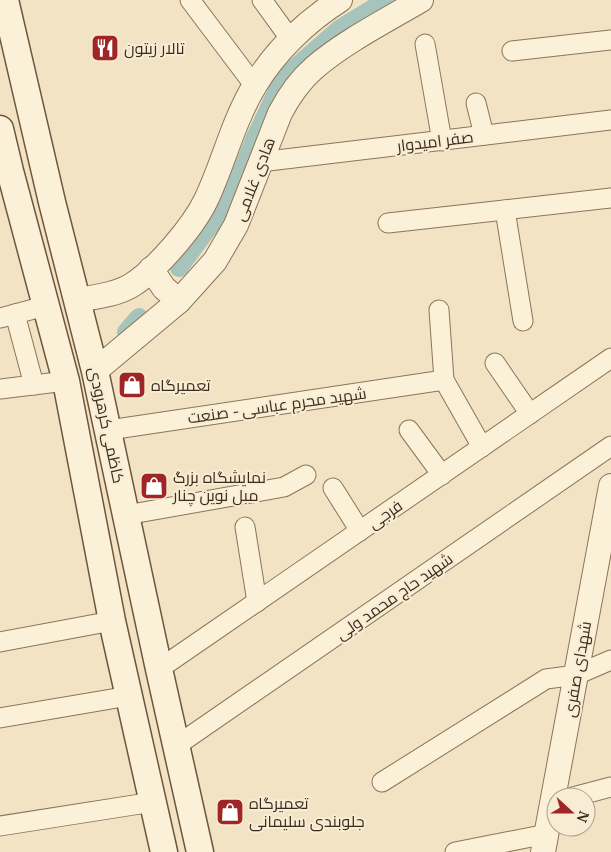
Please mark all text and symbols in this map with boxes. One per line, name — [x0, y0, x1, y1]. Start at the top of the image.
restaurant icon: تالار زیتون — [90, 33, 120, 63]
place label: تالار زیتون — [124, 37, 185, 59]
street label: صفر امیدوار — [394, 125, 475, 157]
street label: هادی غلامی — [228, 134, 280, 224]
street label: کاظمی کرهرودی — [84, 365, 130, 485]
shop icon: تعمیرگاه — [117, 370, 147, 400]
place label: تعمیرگاه — [151, 374, 211, 396]
street label: شهید محرم عباسی - صنعت — [186, 382, 368, 429]
place label: نمایشگاه بزرگ مبل نوین چنار — [172, 466, 266, 507]
shop icon: نمایشگاه بزرگ مبل نوین چنار — [139, 471, 169, 501]
street label: فرجی — [363, 494, 407, 534]
street label: شهید حاج محمد ولی — [331, 547, 457, 645]
street label: شهدای صفری — [558, 619, 596, 719]
north arrow — [546, 787, 596, 837]
place label: تعمیرگاه جلوبندی سلیمانی — [249, 792, 365, 832]
shop icon: تعمیرگاه جلوبندی سلیمانی — [215, 797, 245, 827]
text: N — [573, 808, 594, 826]

